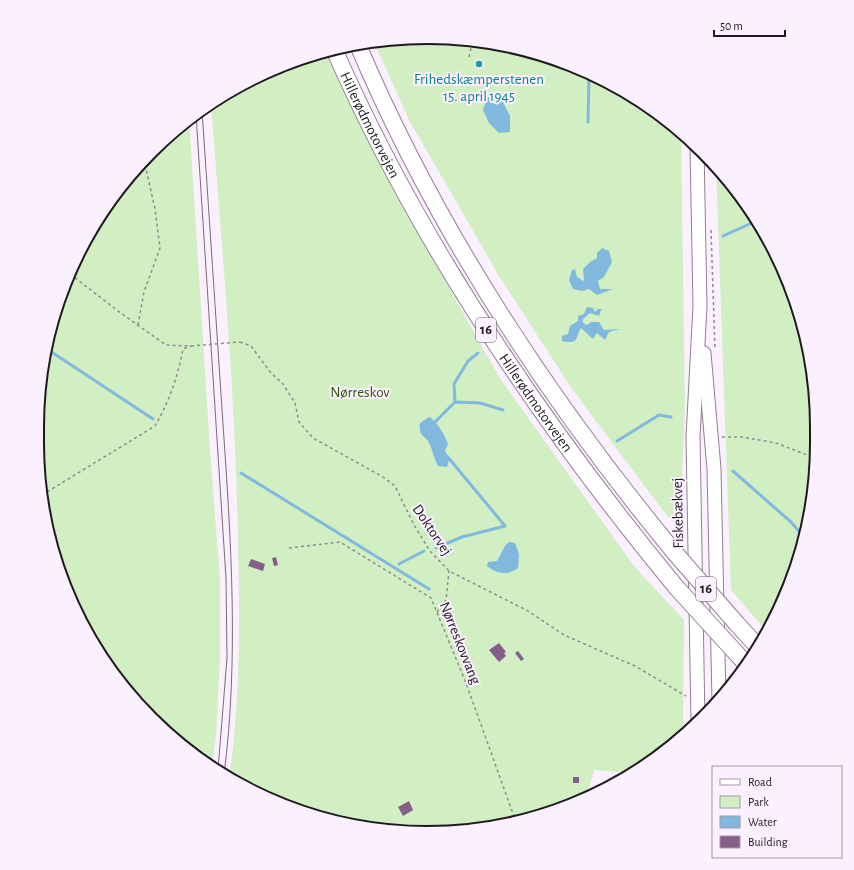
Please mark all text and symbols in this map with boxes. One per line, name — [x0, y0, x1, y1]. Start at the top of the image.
scale bar — [714, 12, 785, 38]
text: 50 m — [720, 20, 743, 32]
marker: Frihedskæmperstenen 15. april 1945 — [474, 59, 484, 69]
street label: Hillerødmotorvejen — [338, 70, 403, 180]
place label: Frihedskæmperstenen 15. april 1945 — [414, 72, 544, 104]
road number: 16 — [476, 318, 496, 342]
street label: Hillerødmotorvejen — [497, 351, 576, 455]
park label: Nørreskov — [330, 385, 390, 400]
street label: Fiskebækvej — [670, 477, 686, 549]
street label: Doktorvej — [410, 502, 454, 558]
road number: 16 — [696, 577, 716, 601]
street label: Nørreskovvang — [437, 600, 484, 687]
legend — [712, 766, 842, 858]
text: Road — [748, 776, 772, 788]
text: Park — [748, 796, 769, 808]
text: Water — [748, 816, 777, 828]
text: Building — [748, 836, 788, 848]

